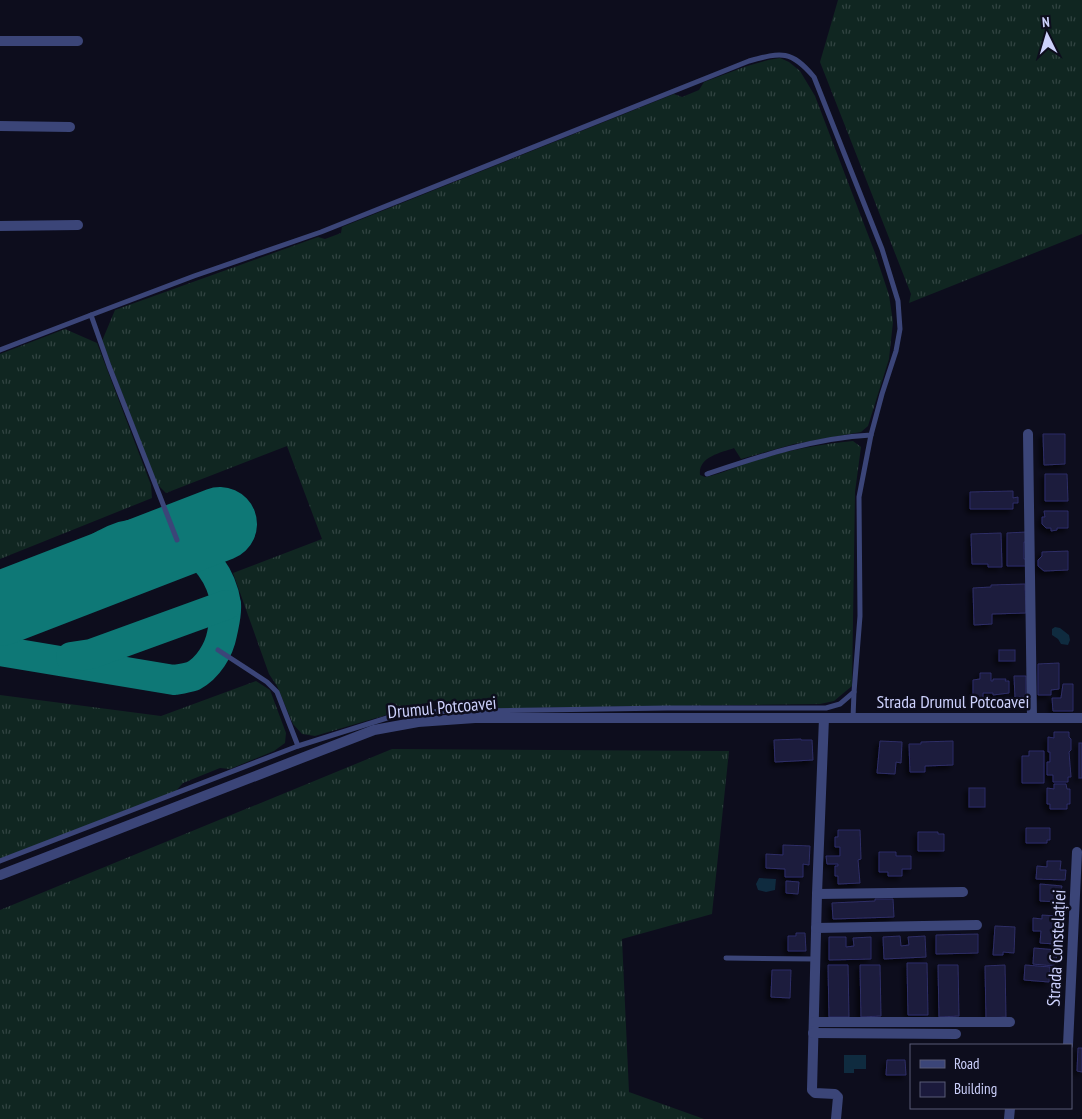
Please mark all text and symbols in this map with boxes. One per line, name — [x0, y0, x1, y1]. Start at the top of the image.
north arrow — [1022, 10, 1072, 60]
text: N — [1041, 13, 1050, 31]
street label: Strada Drumul Potcoavei — [877, 690, 1029, 713]
street label: Drumul Potcoavei — [387, 691, 497, 723]
street label: Strada Constelației — [1041, 889, 1071, 1007]
legend — [910, 1044, 1072, 1109]
text: Road — [954, 1054, 980, 1073]
text: Building — [954, 1079, 997, 1098]

